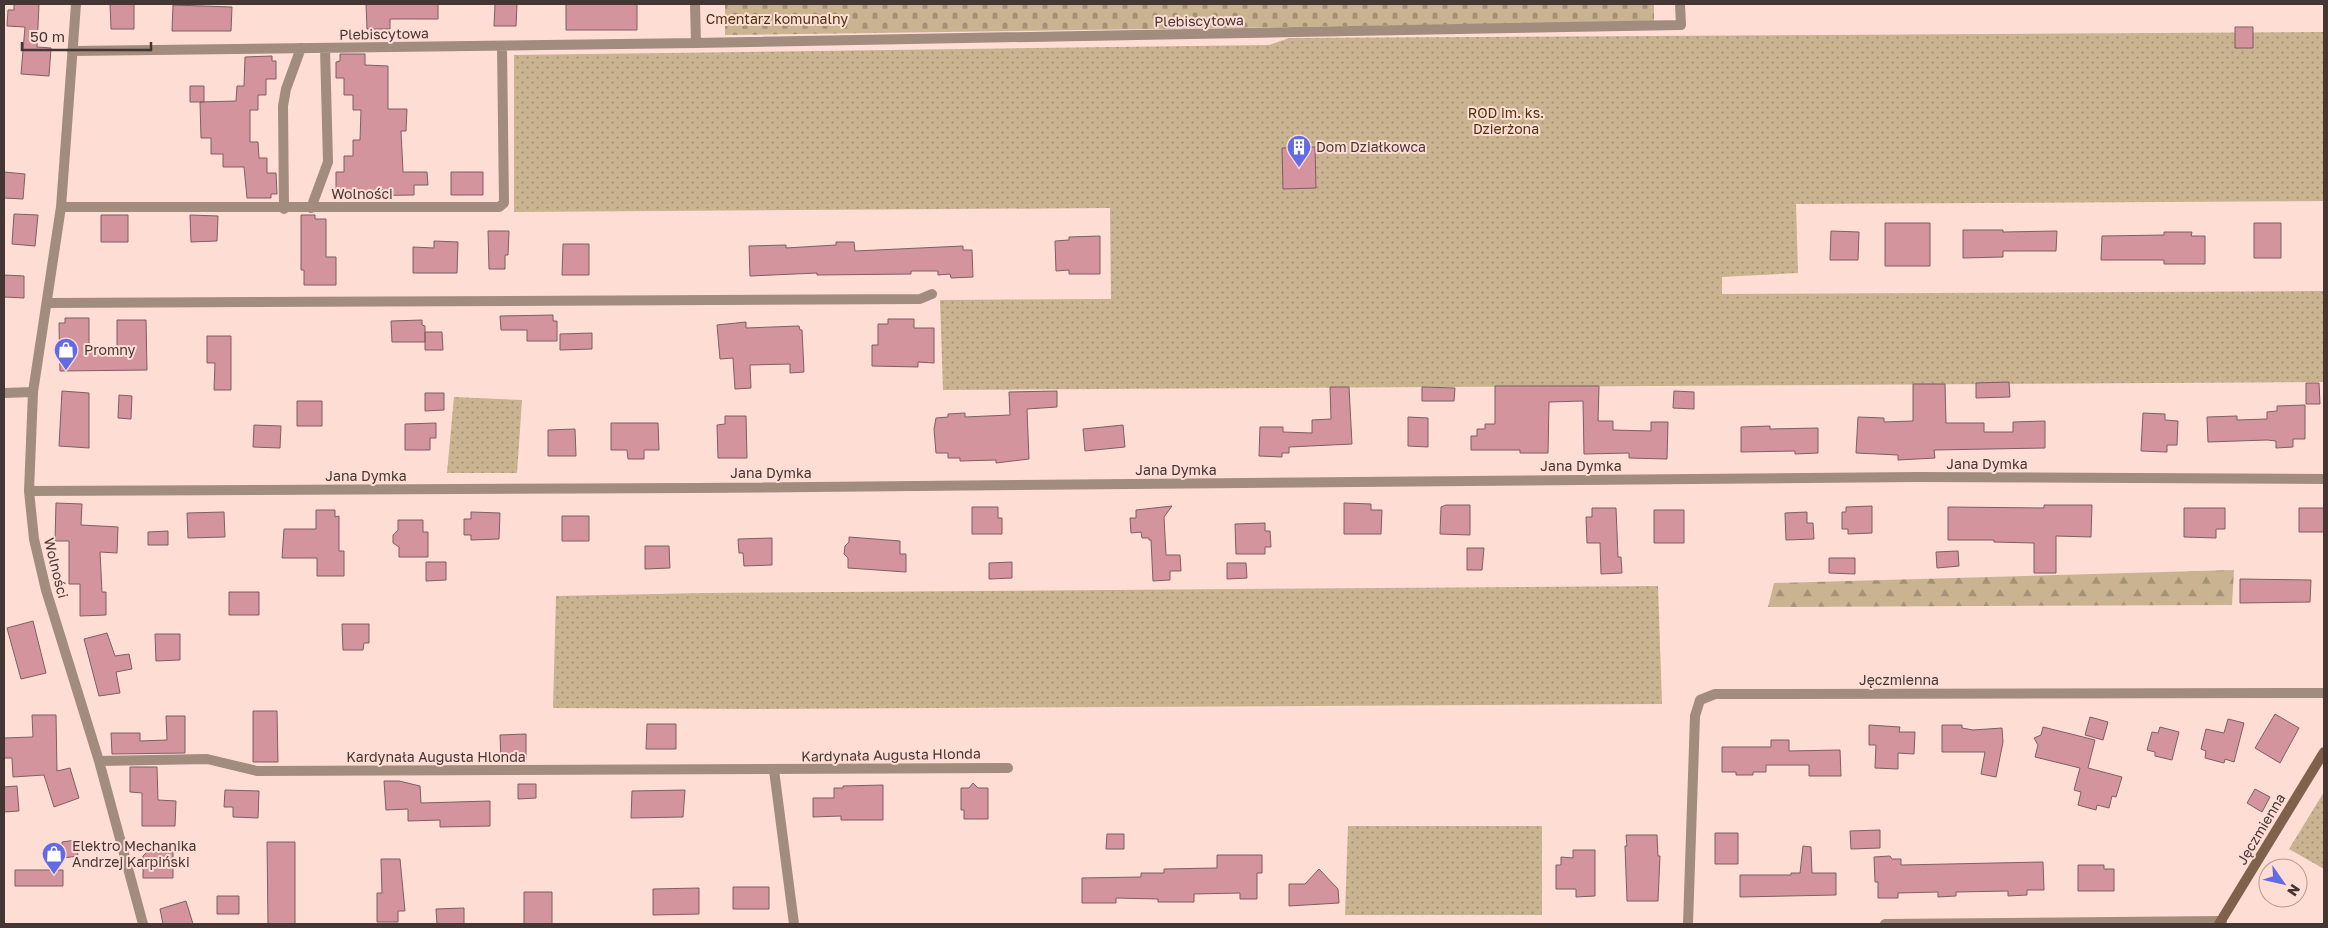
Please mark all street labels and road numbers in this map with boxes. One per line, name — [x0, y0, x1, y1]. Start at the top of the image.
street label: Plebiscytowa — [1154, 11, 1244, 30]
street label: Plebiscytowa — [339, 24, 429, 43]
street label: Wolności — [331, 185, 393, 202]
street label: Jana Dymka — [1946, 455, 2028, 472]
street label: Jana Dymka — [1540, 457, 1622, 474]
street label: Jana Dymka — [1135, 461, 1217, 478]
street label: Jana Dymka — [730, 464, 812, 481]
street label: Jana Dymka — [325, 467, 407, 484]
street label: Wolności — [41, 536, 72, 600]
street label: Jęczmienna — [1859, 671, 1939, 688]
street label: Kardynała Augusta Hlonda — [801, 744, 981, 765]
street label: Kardynała Augusta Hlonda — [346, 748, 526, 765]
street label: Jęczmienna — [2233, 790, 2288, 867]

